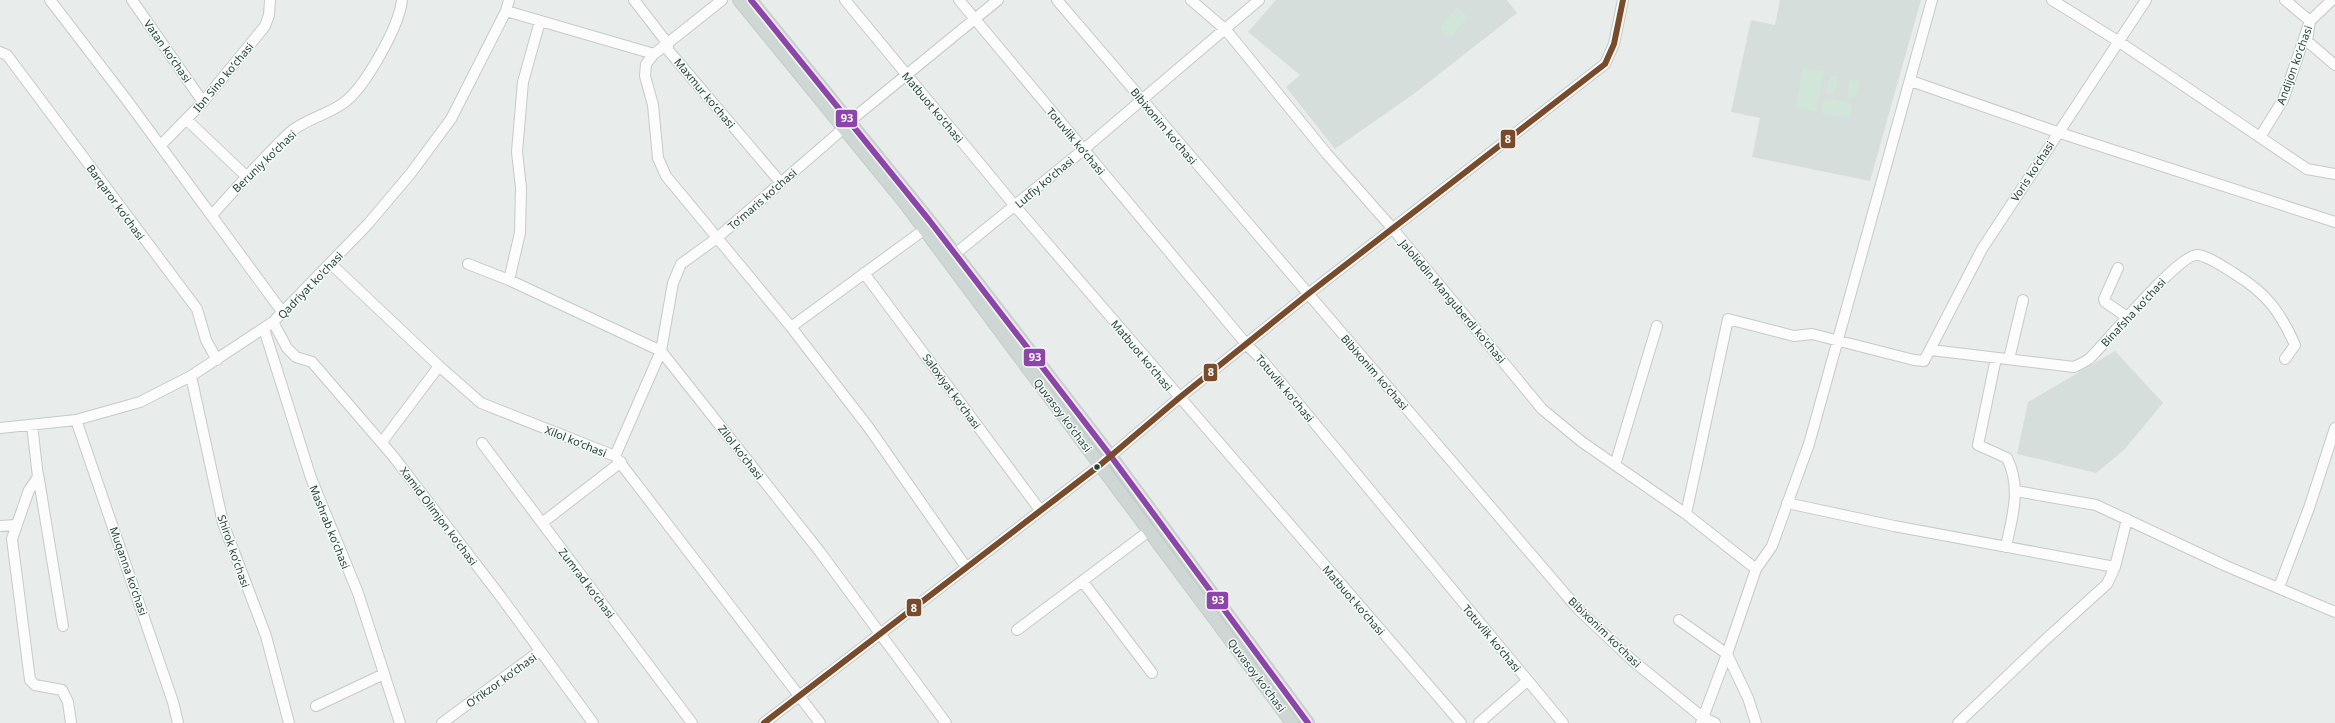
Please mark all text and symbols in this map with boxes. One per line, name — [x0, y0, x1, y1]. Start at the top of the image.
street label: Vatan koʻchasi — [141, 17, 195, 85]
street label: Andijon koʻchasi — [2273, 23, 2315, 107]
street label: Ibn Sino koʻchasi — [190, 39, 256, 115]
street label: Maxmur koʻchasi — [671, 55, 739, 131]
street label: Matbuot koʻchasi — [899, 68, 967, 146]
street label: Bibixonim koʻchasi — [1128, 85, 1200, 167]
street label: Totuvlik koʻchasi — [1043, 104, 1109, 178]
line badge: 93 — [835, 109, 858, 128]
text: 93 — [841, 110, 853, 125]
street label: Beruniy koʻchasi — [229, 127, 299, 195]
line badge: 8 — [1500, 129, 1516, 149]
text: 8 — [1505, 131, 1511, 146]
street label: Voris koʻchasi — [2007, 138, 2057, 204]
street label: Lutfiy koʻchasi — [1011, 153, 1077, 211]
street label: Barqaror koʻchasi — [84, 161, 148, 243]
street label: Toʻmaris koʻchasi — [724, 165, 800, 233]
street label: Jaloliddin Manguberdi ko'chasi — [1396, 235, 1509, 366]
street label: Qadriyat ko'chasi — [274, 248, 346, 322]
street label: Binafsha koʻchasi — [2097, 274, 2169, 350]
street label: Matbuot koʻchasi — [1108, 316, 1176, 394]
street label: Bibixonim koʻchasi — [1338, 331, 1412, 413]
line badge: 93 — [1023, 348, 1046, 367]
text: 93 — [1029, 349, 1041, 364]
street label: Saloxiyat koʻchasi — [920, 350, 984, 432]
street label: Totuvlik koʻchasi — [1252, 351, 1318, 425]
line badge: 8 — [1203, 363, 1218, 382]
text: 8 — [1208, 364, 1214, 379]
street label: Quvasoy koʻchasi — [1030, 375, 1096, 455]
street label: Xilol koʻchasi — [543, 422, 609, 460]
street label: Zilol koʻchasi — [715, 422, 767, 482]
unlabelled marker — [1092, 462, 1102, 472]
street label: Xamid Olimjon koʻchasi — [397, 464, 481, 568]
street label: Mashrab koʻchasi — [306, 483, 354, 571]
street label: Shirok koʻchasi — [215, 513, 253, 589]
street label: Muqanna koʻchasi — [107, 525, 151, 617]
street label: Zumrad koʻchasi — [556, 545, 618, 621]
street label: Matbuot koʻchasi — [1319, 562, 1389, 638]
line badge: 93 — [1206, 591, 1229, 610]
text: 93 — [1212, 592, 1224, 607]
street label: Bibixonim koʻchasi — [1565, 593, 1645, 671]
line badge: 8 — [906, 598, 922, 617]
text: 8 — [911, 600, 917, 615]
street label: Totuvlik koʻchasi — [1459, 601, 1525, 675]
street label: Quvasoy koʻchasi — [1224, 635, 1290, 715]
street label: Oʻrikzor koʻchasi — [463, 649, 539, 711]

